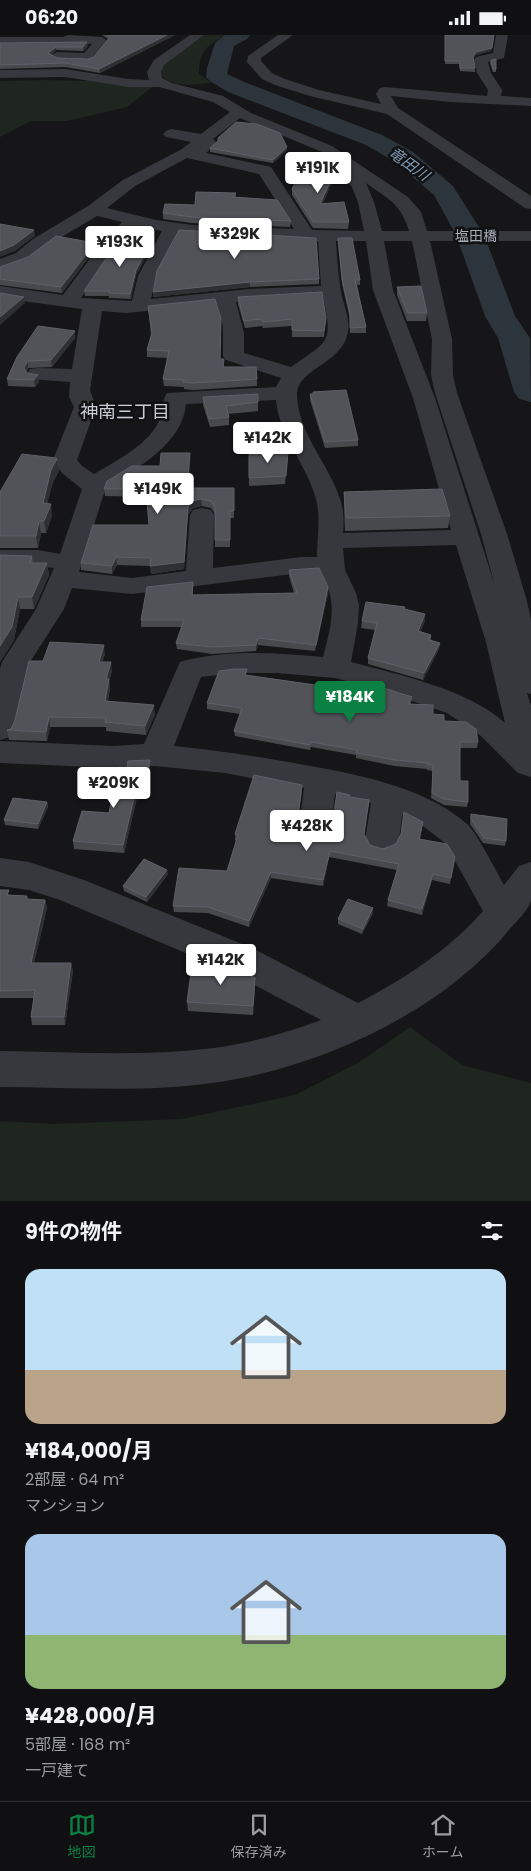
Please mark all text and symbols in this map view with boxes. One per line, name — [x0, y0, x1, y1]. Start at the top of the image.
text: 06:20 — [25, 4, 78, 31]
water label: 竜田川 — [385, 142, 435, 186]
pin: ¥191K — [283, 151, 353, 194]
text: ¥191K — [296, 156, 340, 179]
pin: ¥329K — [200, 217, 270, 260]
text: ¥329K — [210, 222, 260, 245]
pin: ¥193K — [85, 225, 155, 268]
street label: 塩田橋 — [455, 226, 497, 246]
text: ¥193K — [96, 230, 144, 253]
district label: 神南三丁目 — [80, 399, 170, 424]
pin: ¥142K — [233, 421, 303, 464]
text: ¥142K — [244, 426, 292, 449]
pin: ¥149K — [123, 473, 193, 515]
text: ¥149K — [134, 477, 182, 500]
pin: ¥184K — [315, 681, 385, 723]
text: ¥184K — [325, 685, 375, 708]
pin: ¥209K — [79, 767, 149, 809]
text: ¥209K — [88, 771, 140, 794]
pin: ¥428K — [272, 809, 342, 852]
text: ¥428K — [281, 814, 333, 837]
pin: ¥142K — [186, 943, 256, 986]
text: ¥142K — [197, 948, 245, 971]
text: 9件の物件 — [25, 1217, 122, 1246]
icon: filters — [478, 1217, 506, 1245]
icon: home — [221, 1302, 311, 1392]
text: ¥184,000/月 — [25, 1436, 152, 1465]
text: 2部屋 · 64 m² — [25, 1468, 124, 1491]
text: マンション — [25, 1494, 105, 1517]
icon: home — [221, 1567, 311, 1657]
text: ¥428,000/月 — [25, 1701, 157, 1730]
text: 5部屋 · 168 m² — [25, 1733, 130, 1756]
text: 一戸建て — [25, 1759, 89, 1782]
tab: 地図 — [68, 1811, 96, 1863]
tab: 保存済み — [231, 1811, 287, 1863]
tab: ホーム — [422, 1811, 463, 1863]

